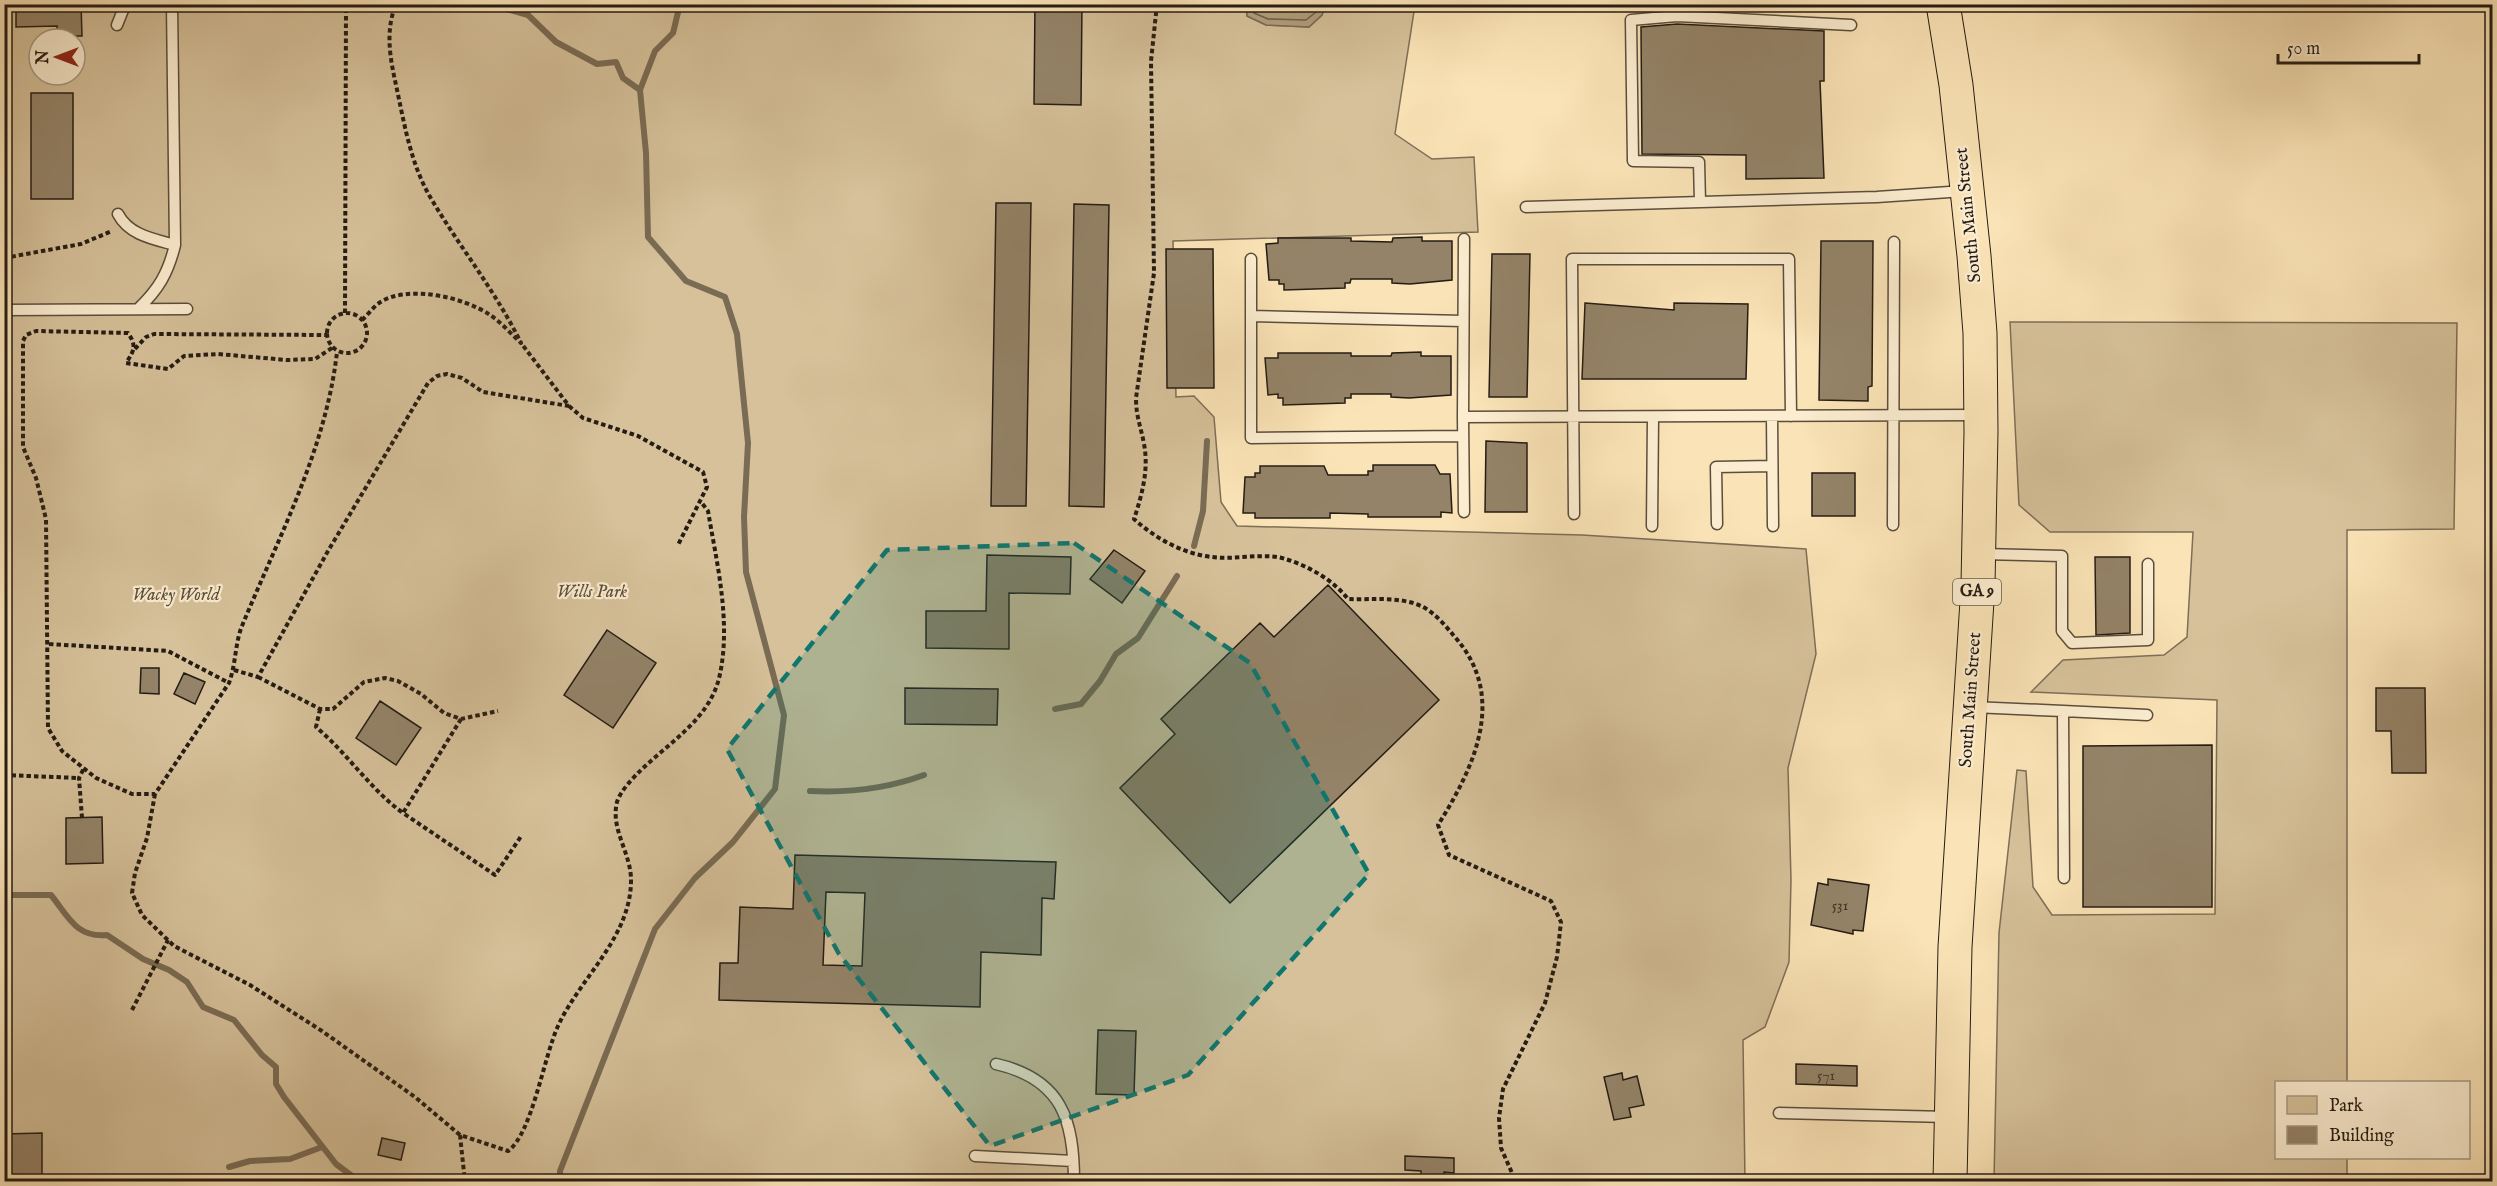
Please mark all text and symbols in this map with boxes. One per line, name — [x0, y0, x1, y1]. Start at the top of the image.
north arrow — [27, 27, 87, 87]
scale bar — [2278, 27, 2419, 65]
text: 50 m — [2287, 38, 2320, 61]
text: N — [34, 50, 54, 65]
street label: South Main Street — [1950, 146, 1988, 284]
road number: GA 9 — [1953, 579, 2001, 605]
park label: Wills Park — [557, 581, 627, 604]
park label: Wacky World — [132, 584, 221, 607]
street label: South Main Street — [1955, 632, 1987, 768]
house number: 531 — [1832, 896, 1848, 915]
house number: 571 — [1817, 1066, 1835, 1085]
legend — [2275, 1081, 2470, 1159]
text: Park — [2329, 1095, 2364, 1118]
text: Building — [2329, 1125, 2394, 1148]

